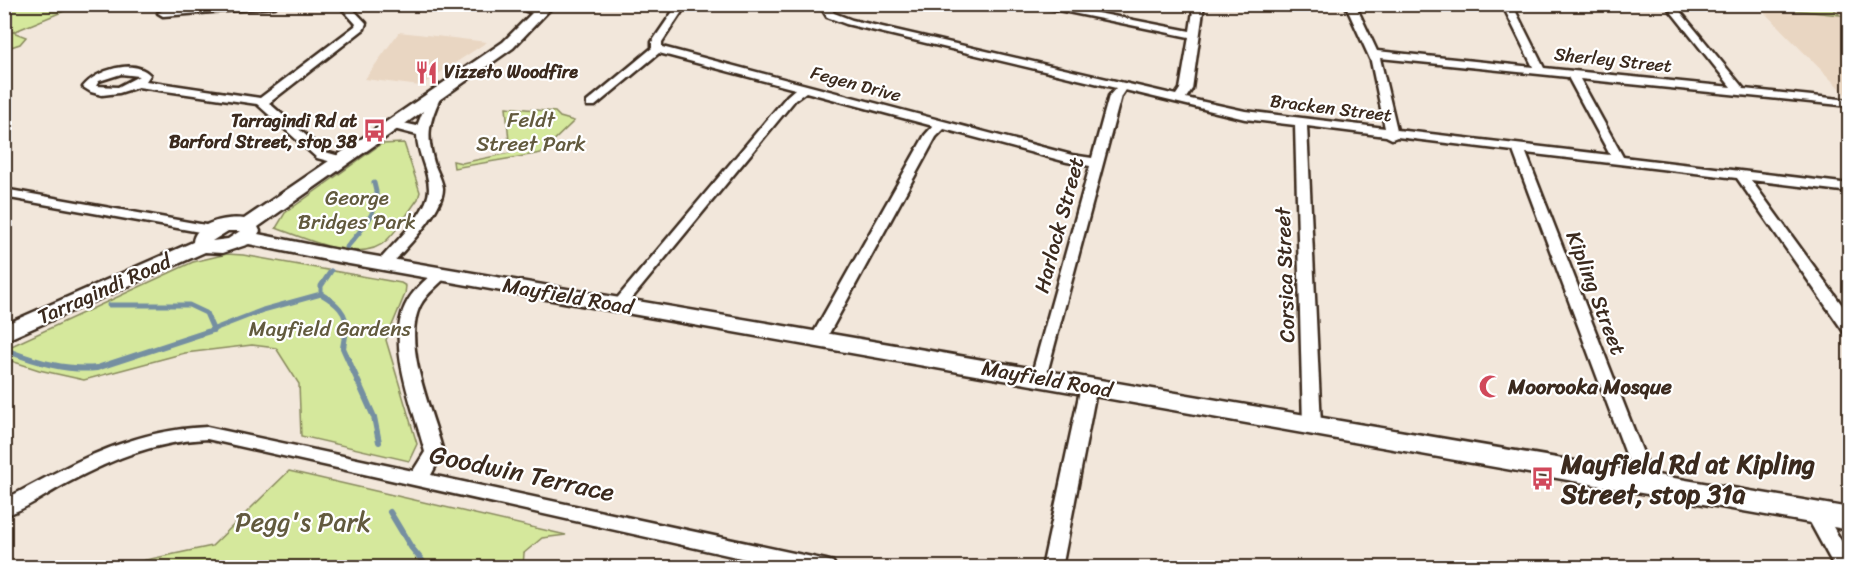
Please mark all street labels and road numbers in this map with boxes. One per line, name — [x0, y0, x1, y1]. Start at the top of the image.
street label: Sherley Street — [1553, 38, 1674, 82]
street label: Fegen Drive — [807, 57, 905, 111]
street label: Bracken Street — [1268, 85, 1394, 131]
street label: Harlock Street — [1023, 153, 1095, 297]
street label: Corsica Street — [1264, 205, 1306, 343]
street label: Kipling Street — [1555, 225, 1637, 361]
street label: Tarragindi Road — [31, 242, 179, 335]
street label: Mayfield Road — [500, 266, 638, 327]
street label: Mayfield Road — [979, 349, 1117, 410]
street label: Goodwin Terrace — [425, 431, 619, 515]

